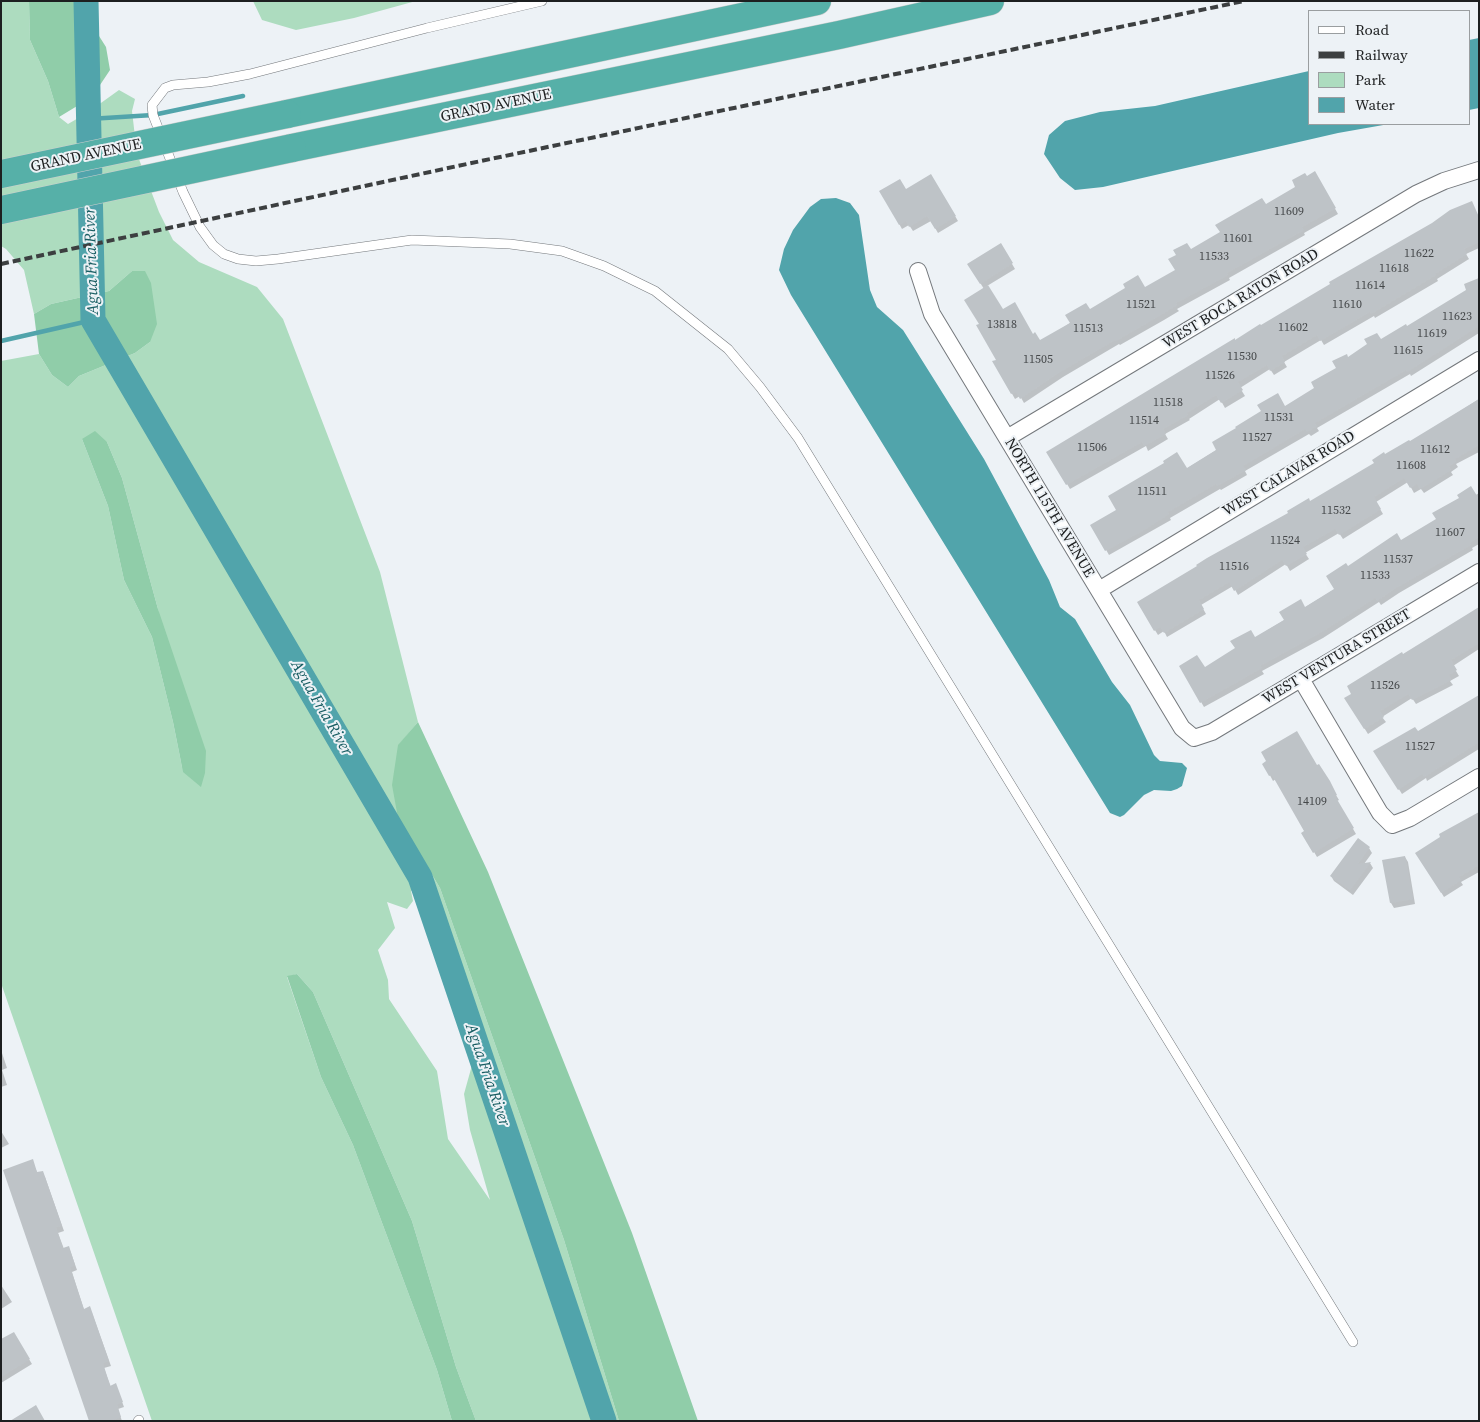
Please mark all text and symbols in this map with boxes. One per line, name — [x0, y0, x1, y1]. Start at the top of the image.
legend — [1308, 10, 1470, 125]
text: Road — [1355, 19, 1389, 40]
text: Railway — [1355, 44, 1408, 65]
text: Park — [1355, 69, 1386, 90]
street label: GRAND AVENUE — [439, 85, 553, 127]
text: Water — [1355, 94, 1395, 115]
street label: GRAND AVENUE — [29, 135, 143, 177]
house number: 11609 — [1274, 205, 1304, 219]
water label: Agua Fria River — [81, 207, 103, 315]
house number: 11601 — [1223, 232, 1253, 246]
street label: WEST BOCA RATON ROAD — [1160, 245, 1322, 353]
house number: 11622 — [1404, 247, 1434, 261]
house number: 11533 — [1199, 250, 1229, 264]
house number: 11618 — [1379, 262, 1409, 276]
house number: 11614 — [1355, 279, 1385, 293]
house number: 11521 — [1126, 298, 1156, 312]
house number: 11610 — [1332, 298, 1362, 312]
house number: 11623 — [1442, 310, 1472, 324]
house number: 13818 — [987, 318, 1017, 332]
house number: 11602 — [1278, 321, 1308, 335]
house number: 11513 — [1073, 322, 1103, 336]
house number: 11619 — [1417, 327, 1447, 341]
house number: 11615 — [1393, 344, 1423, 358]
house number: 11530 — [1227, 350, 1257, 364]
house number: 11505 — [1023, 353, 1053, 367]
house number: 11526 — [1205, 369, 1235, 383]
house number: 11518 — [1153, 396, 1183, 410]
house number: 11531 — [1264, 411, 1294, 425]
house number: 11514 — [1129, 414, 1159, 428]
street label: WEST CALAVAR ROAD — [1220, 427, 1358, 521]
house number: 11527 — [1242, 431, 1272, 445]
street label: NORTH 115TH AVENUE — [1000, 435, 1098, 581]
house number: 11506 — [1077, 441, 1107, 455]
house number: 11612 — [1420, 443, 1450, 457]
house number: 11608 — [1396, 459, 1426, 473]
house number: 11511 — [1137, 485, 1167, 499]
house number: 11532 — [1321, 504, 1351, 518]
house number: 11607 — [1435, 526, 1465, 540]
house number: 11524 — [1270, 534, 1300, 548]
house number: 11537 — [1383, 553, 1413, 567]
house number: 11516 — [1219, 560, 1249, 574]
house number: 11533 — [1360, 569, 1390, 583]
street label: WEST VENTURA STREET — [1259, 605, 1415, 709]
water label: Agua Fria River — [286, 657, 356, 759]
house number: 11526 — [1370, 679, 1400, 693]
house number: 11527 — [1405, 740, 1435, 754]
house number: 14109 — [1297, 795, 1327, 809]
water label: Agua Fria River — [460, 1021, 514, 1129]

